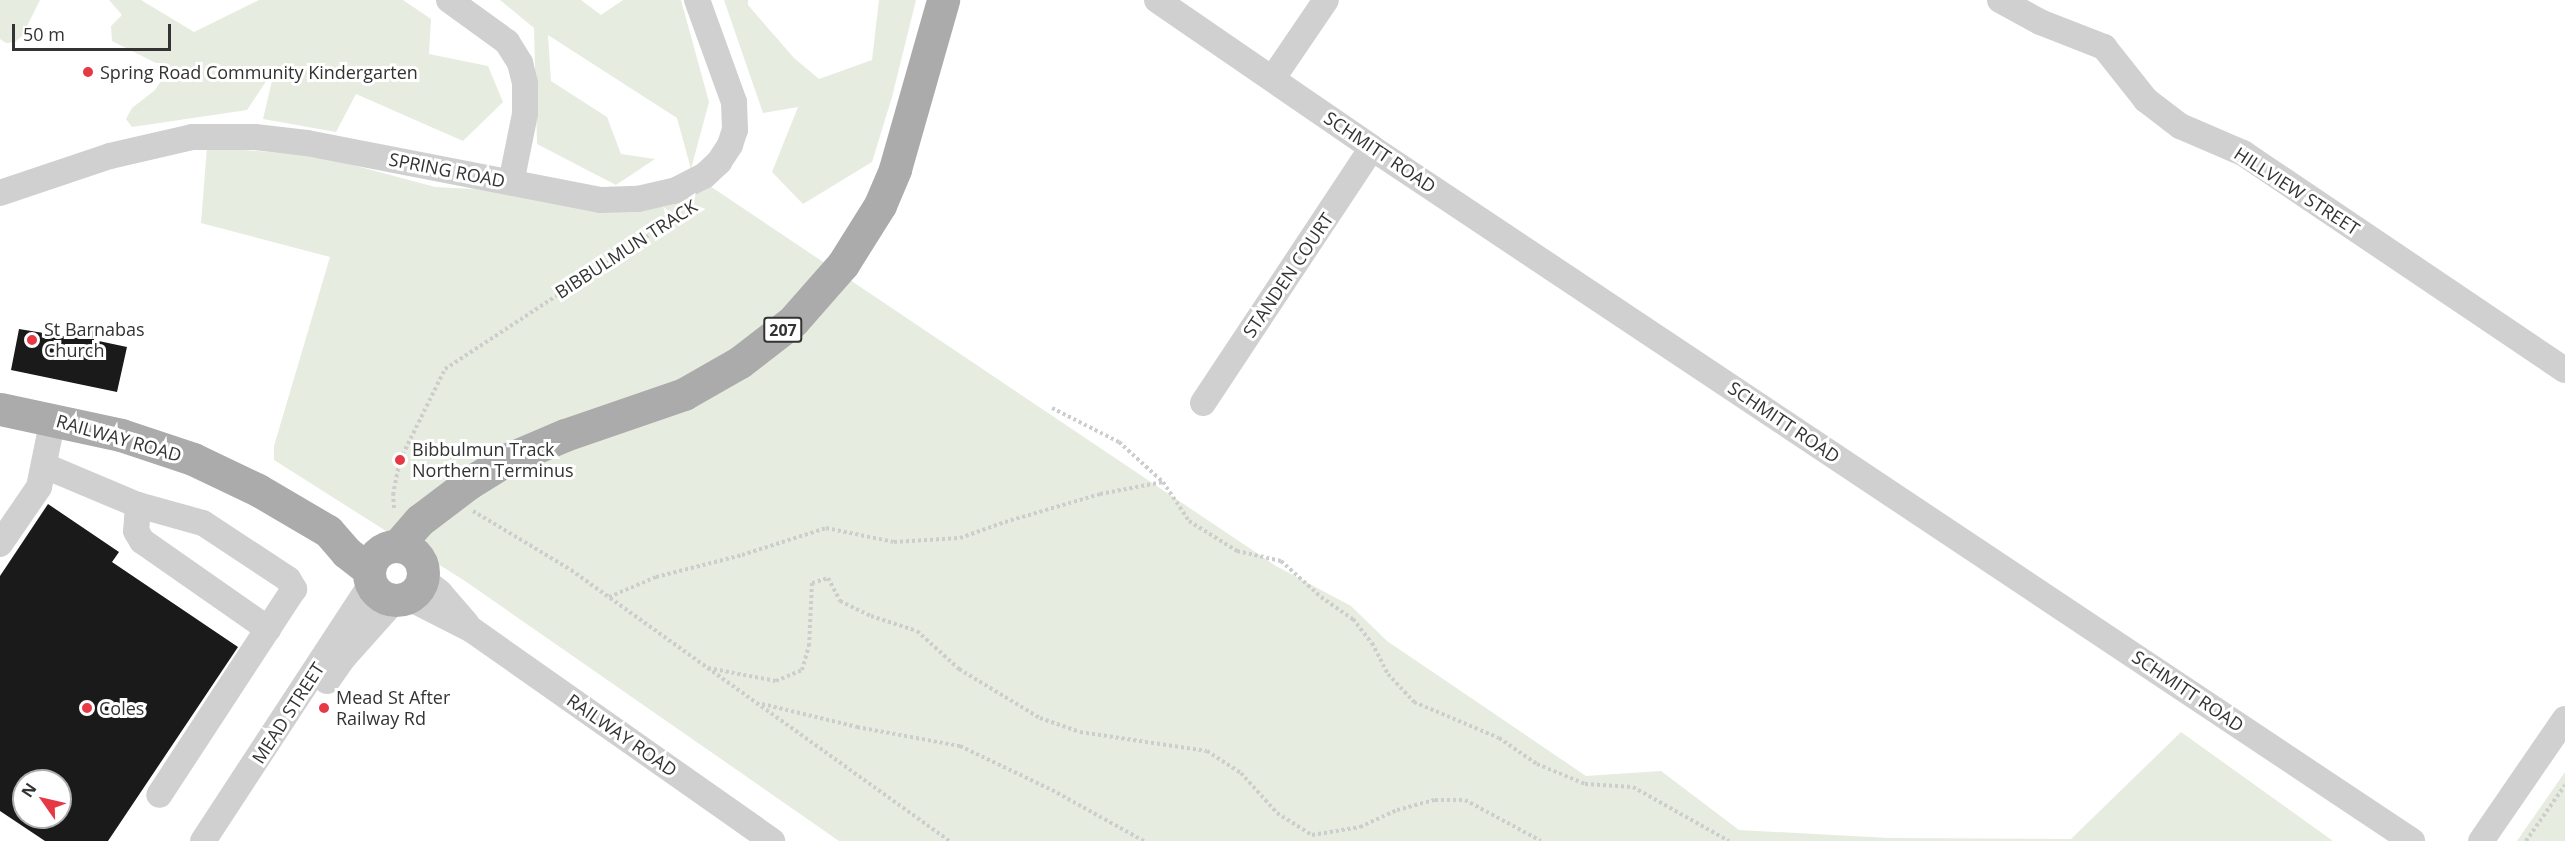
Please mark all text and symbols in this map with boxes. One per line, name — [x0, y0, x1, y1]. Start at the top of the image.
scale bar — [15, 12, 174, 50]
text: 50 m — [23, 22, 65, 46]
place label: Spring Road Community Kindergarten — [100, 61, 418, 83]
marker: Spring Road Community Kindergarten — [81, 65, 95, 79]
street label: SCHMITT ROAD — [1320, 107, 1440, 197]
street label: HILLVIEW STREET — [2230, 142, 2364, 240]
street label: SPRING ROAD — [387, 148, 507, 192]
street label: BIBBULMUN TRACK — [551, 195, 701, 303]
street label: STANDEN COURT — [1238, 209, 1338, 341]
road number: 207 — [762, 317, 804, 343]
place label: St Barnabas Church — [44, 319, 145, 362]
marker: St Barnabas Church — [25, 333, 39, 347]
street label: SCHMITT ROAD — [1724, 377, 1844, 467]
street label: RAILWAY ROAD — [54, 410, 184, 466]
place label: Bibbulmun Track Northern Terminus — [412, 439, 574, 482]
marker: Bibbulmun Track Northern Terminus — [393, 453, 407, 467]
street label: SCHMITT ROAD — [2128, 646, 2248, 736]
street label: MEAD STREET — [247, 658, 329, 768]
place label: Mead St After Railway Rd — [336, 687, 450, 730]
street label: RAILWAY ROAD — [563, 689, 681, 781]
place label: Coles — [99, 697, 144, 719]
marker: Coles — [80, 701, 94, 715]
marker: Mead St After Railway Rd — [317, 701, 331, 715]
north arrow — [12, 769, 72, 829]
text: N — [16, 779, 41, 802]

